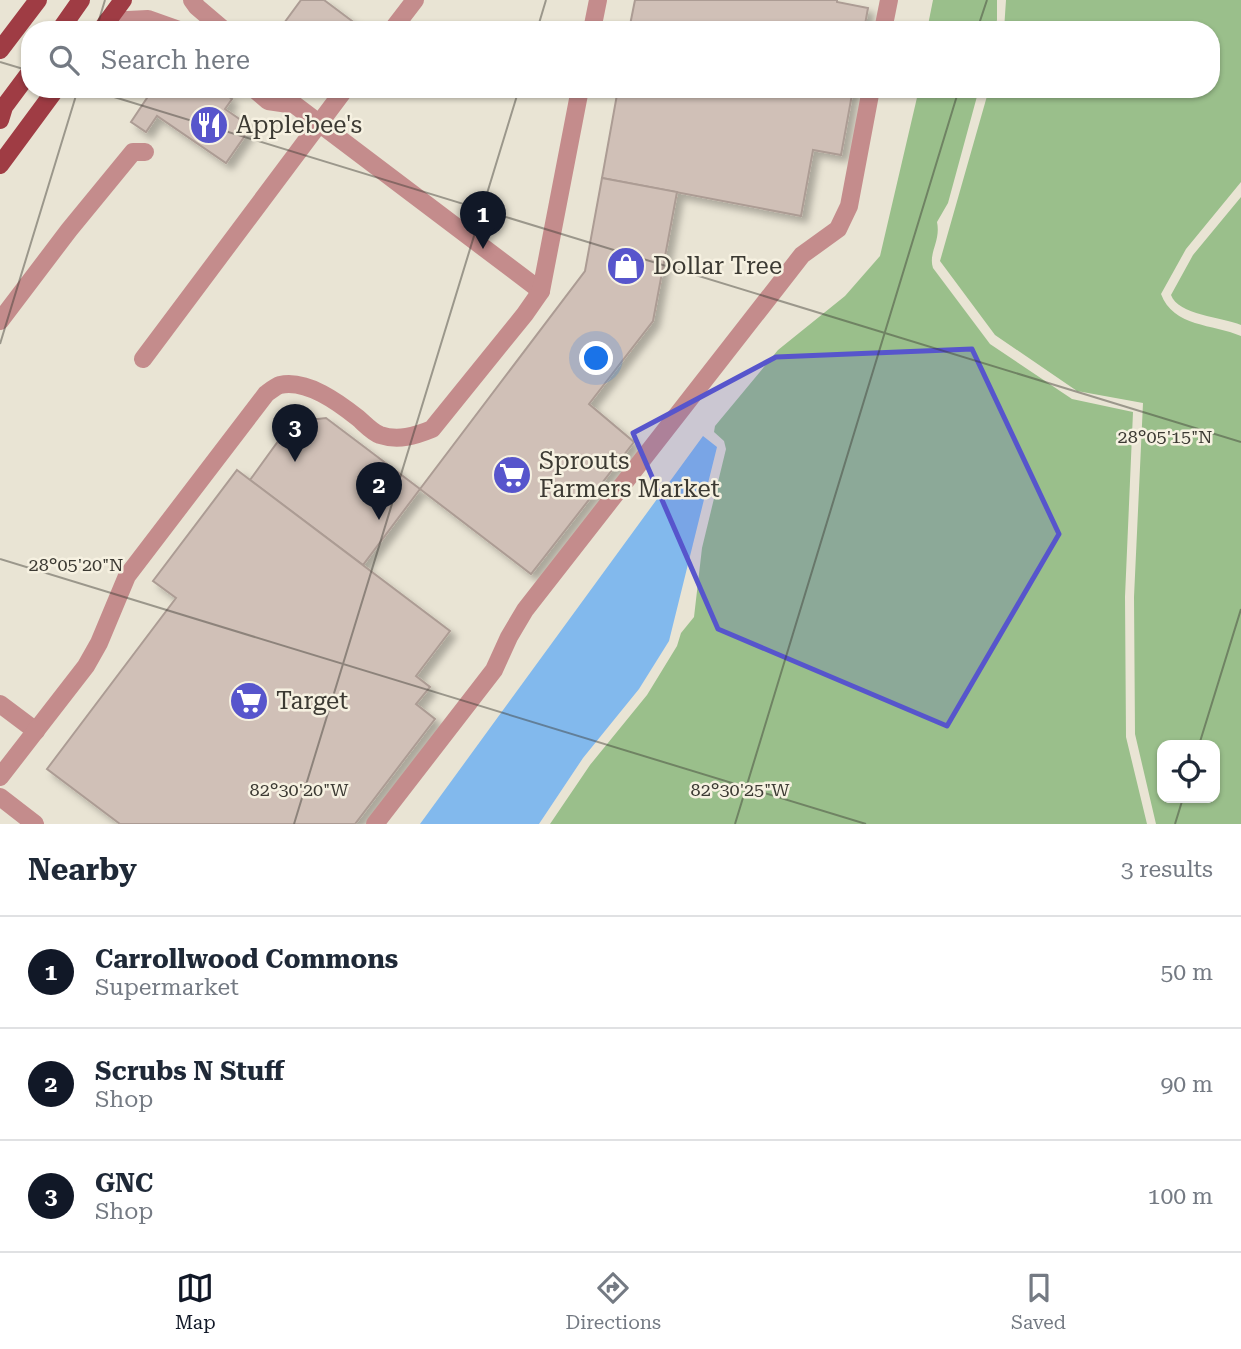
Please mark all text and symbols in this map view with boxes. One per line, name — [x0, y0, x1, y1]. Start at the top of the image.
search box — [21, 21, 1220, 98]
icon: search — [45, 41, 83, 79]
text: Search here — [101, 45, 250, 75]
restaurant icon: Applebee's — [188, 104, 230, 146]
place label: Applebee's — [236, 111, 362, 139]
pin: 1 — [460, 191, 506, 249]
shop icon: Dollar Tree — [605, 245, 647, 287]
place label: Dollar Tree — [653, 252, 782, 280]
your location — [579, 341, 613, 375]
pin: 3 — [272, 404, 318, 462]
text: 28°05'15"N — [1118, 426, 1212, 447]
place label: Sprouts Farmers Market — [539, 447, 720, 503]
supermarket icon: Sprouts Farmers Market — [491, 454, 533, 496]
pin: 2 — [356, 462, 402, 520]
text: 28°05'20"N — [29, 554, 123, 575]
supermarket icon: Target — [228, 680, 270, 722]
place label: Target — [276, 687, 348, 715]
map controls — [1157, 740, 1220, 803]
button: locate — [1157, 740, 1220, 803]
text: 82°30'20"W — [250, 779, 349, 800]
text: 82°30'25"W — [691, 779, 790, 800]
text: Nearby — [28, 852, 137, 887]
text: 3 results — [1121, 856, 1213, 883]
text: Carrollwood Commons — [95, 944, 398, 974]
text: 1 — [45, 959, 57, 986]
text: 50 m — [1160, 959, 1213, 986]
text: Supermarket — [95, 974, 239, 1001]
text: Scrubs N Stuff — [95, 1056, 284, 1086]
text: 2 — [45, 1071, 57, 1098]
text: 90 m — [1160, 1071, 1213, 1098]
text: Shop — [95, 1086, 153, 1113]
text: GNC — [95, 1168, 153, 1198]
text: 3 — [45, 1183, 57, 1210]
text: 100 m — [1148, 1183, 1213, 1210]
text: Shop — [95, 1198, 153, 1225]
tab: Map — [175, 1269, 216, 1334]
tab: Directions — [565, 1269, 661, 1334]
tab: Saved — [1011, 1269, 1066, 1334]

